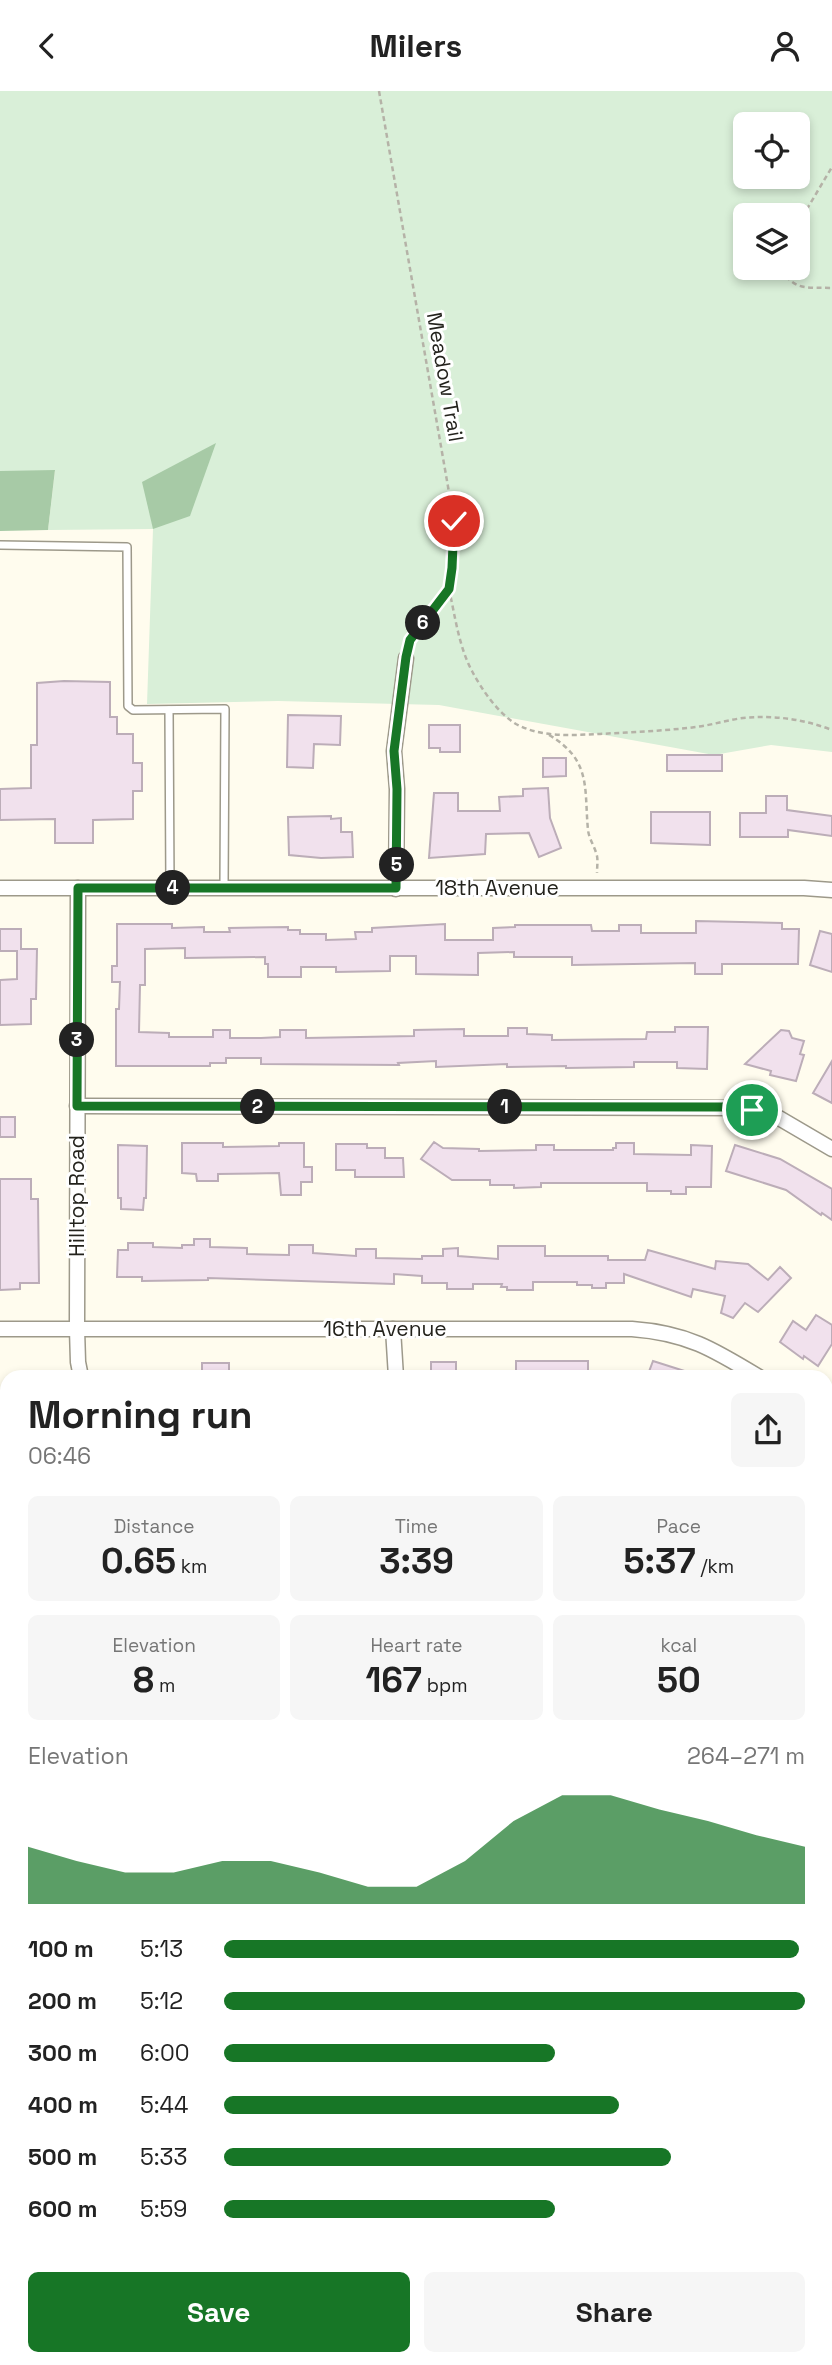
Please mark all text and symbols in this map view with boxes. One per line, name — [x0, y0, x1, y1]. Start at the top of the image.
text: Milers — [370, 26, 462, 66]
icon: back — [28, 27, 66, 65]
icon: person — [766, 27, 804, 65]
map controls — [733, 112, 810, 280]
button: locate — [733, 112, 810, 189]
button: layers — [733, 203, 810, 280]
street label: Meadow Trail — [421, 310, 470, 444]
pin — [424, 491, 484, 551]
icon: check — [435, 502, 473, 540]
pin: 6 — [406, 605, 440, 641]
text: 6 — [417, 610, 428, 635]
pin: 5 — [380, 847, 414, 883]
text: 5 — [391, 852, 402, 877]
pin: 4 — [156, 871, 190, 905]
street label: 18th Avenue — [435, 874, 559, 901]
text: 4 — [166, 875, 179, 900]
pin: 3 — [60, 1023, 94, 1058]
text: 3 — [71, 1027, 82, 1052]
pin — [722, 1080, 782, 1140]
pin: 2 — [240, 1089, 276, 1125]
pin: 1 — [488, 1089, 522, 1125]
icon: arrive — [733, 1091, 771, 1129]
text: 2 — [252, 1094, 263, 1119]
text: 1 — [500, 1094, 509, 1119]
street label: Hilltop Road — [63, 1135, 90, 1257]
street label: 16th Avenue — [323, 1315, 447, 1342]
text: Morning run — [28, 1391, 253, 1439]
button: share — [731, 1393, 805, 1467]
text: 06:46 — [28, 1441, 91, 1471]
text: Distance — [114, 1514, 195, 1539]
text: Time — [395, 1514, 438, 1539]
text: Pace — [657, 1514, 701, 1539]
text: 0.65 — [101, 1539, 176, 1583]
text: 3:39 — [379, 1539, 454, 1583]
text: 5:37 — [624, 1539, 696, 1583]
text: km — [176, 1554, 207, 1579]
text: /km — [696, 1554, 734, 1579]
text: Elevation — [113, 1633, 196, 1658]
text: Heart rate — [370, 1633, 463, 1658]
text: kcal — [660, 1633, 697, 1658]
text: 8 — [133, 1658, 154, 1702]
text: 167 — [366, 1658, 422, 1702]
text: 50 — [657, 1658, 701, 1702]
text: m — [154, 1673, 175, 1698]
text: bpm — [422, 1673, 467, 1698]
text: Elevation — [28, 1741, 129, 1771]
text: 264–271 m — [687, 1741, 805, 1771]
text: 100 m — [28, 1934, 94, 1964]
text: 5:13 — [140, 1934, 183, 1964]
text: 200 m — [28, 1986, 97, 2016]
text: 5:12 — [140, 1986, 183, 2016]
text: 300 m — [28, 2038, 97, 2068]
text: 6:00 — [140, 2038, 189, 2068]
text: 400 m — [28, 2090, 98, 2120]
text: 5:44 — [140, 2090, 188, 2120]
text: 500 m — [28, 2142, 97, 2172]
text: 5:33 — [140, 2142, 187, 2172]
text: 600 m — [28, 2194, 98, 2224]
text: 5:59 — [140, 2194, 187, 2224]
button: Save — [28, 2272, 410, 2352]
button: Share — [424, 2272, 805, 2352]

